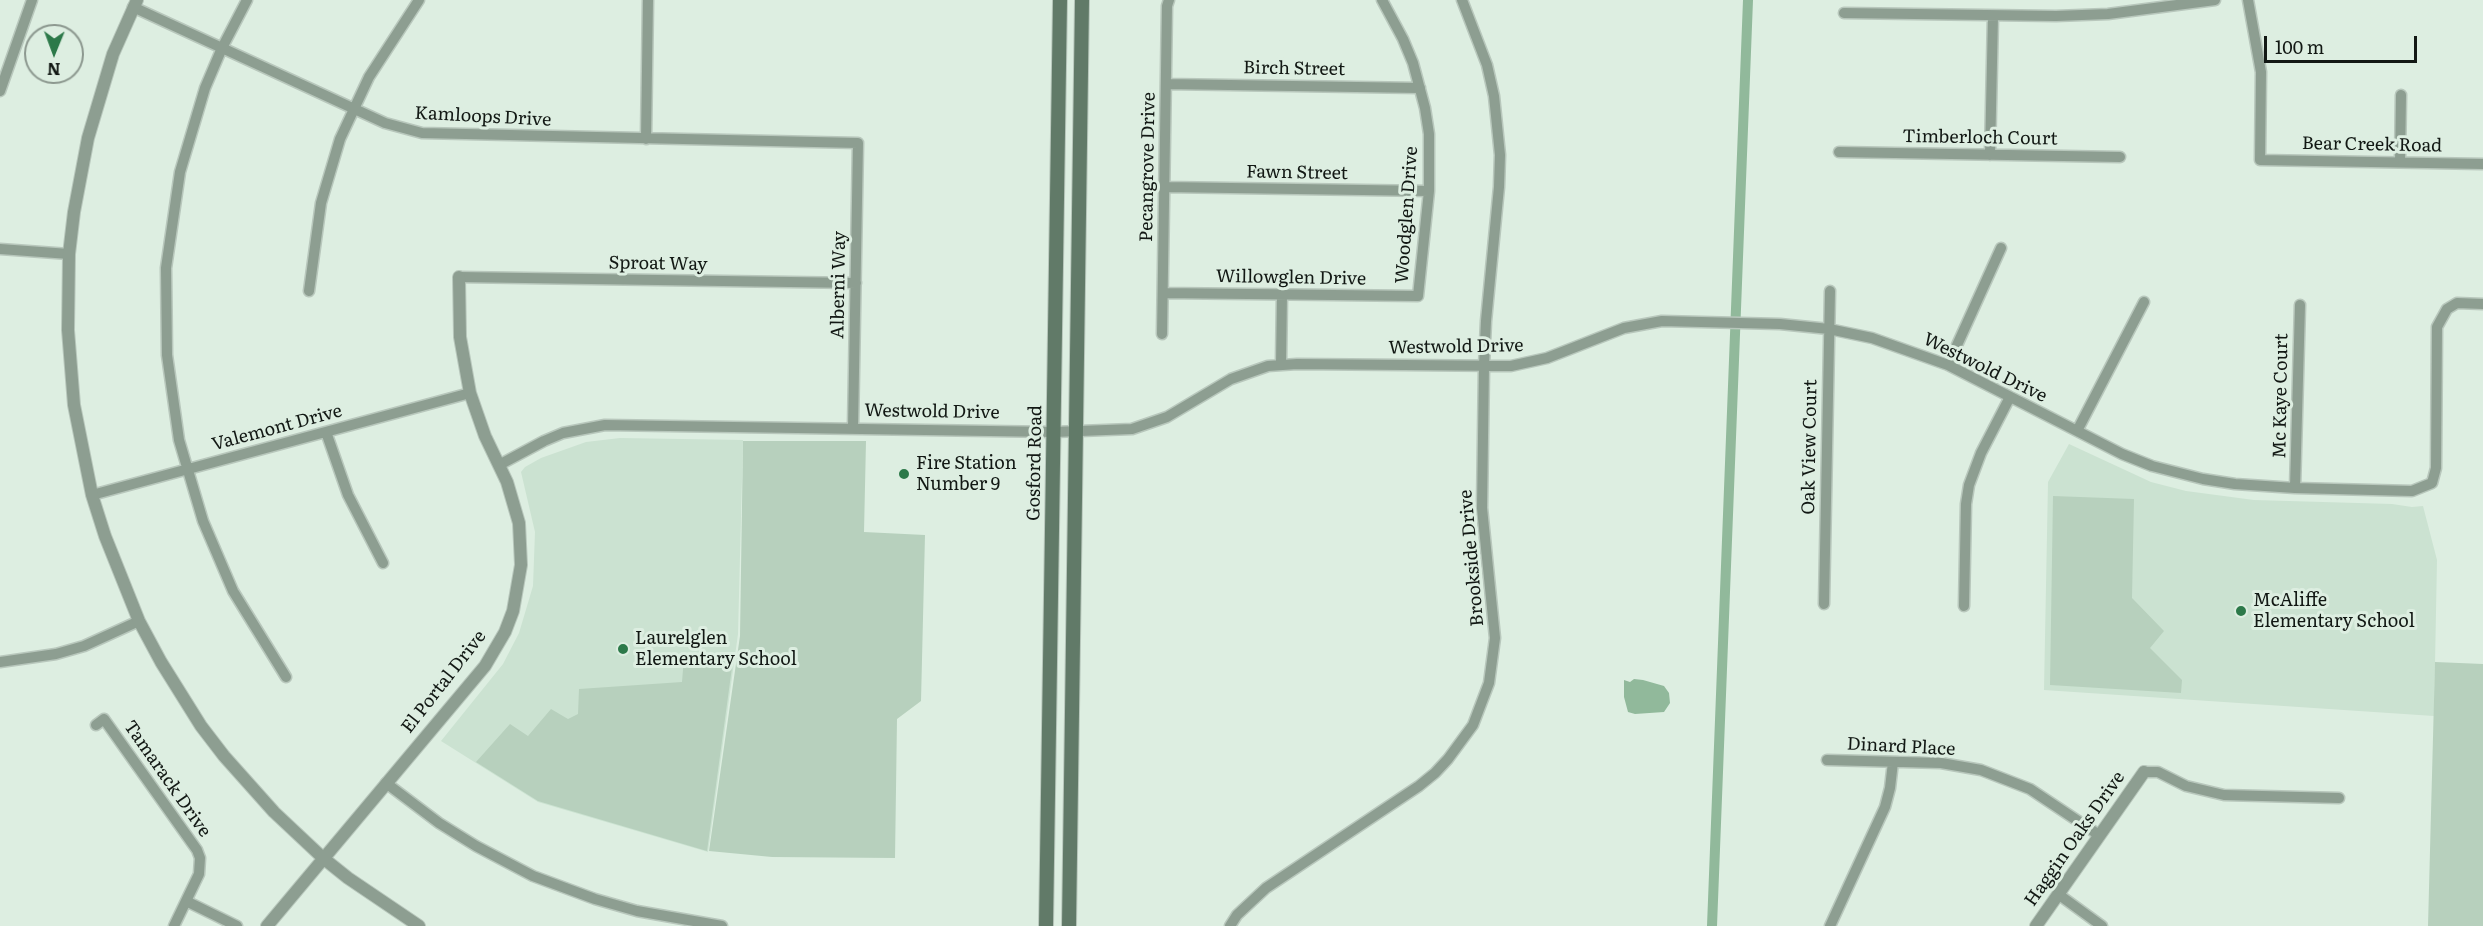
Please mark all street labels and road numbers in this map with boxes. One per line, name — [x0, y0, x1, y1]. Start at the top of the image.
street label: Birch Street — [1243, 57, 1345, 81]
street label: Pecangrove Drive — [1136, 92, 1160, 242]
street label: Kamloops Drive — [414, 103, 552, 131]
street label: Timberloch Court — [1902, 126, 2058, 150]
street label: Bear Creek Road — [2302, 133, 2442, 157]
street label: Woodglen Drive — [1391, 146, 1423, 284]
street label: Fawn Street — [1246, 161, 1348, 185]
street label: Alberni Way — [827, 231, 851, 339]
street label: Sproat Way — [608, 252, 708, 276]
street label: Willowglen Drive — [1216, 266, 1366, 290]
street label: Westwold Drive — [1920, 329, 2050, 407]
street label: Mc Kaye Court — [2269, 333, 2293, 459]
street label: Westwold Drive — [1388, 335, 1524, 359]
street label: Oak View Court — [1798, 379, 1822, 515]
street label: Valemont Drive — [209, 400, 345, 456]
street label: Westwold Drive — [864, 400, 1000, 424]
street label: Gosford Road — [1023, 405, 1047, 521]
street label: Brookside Drive — [1455, 489, 1489, 627]
street label: El Portal Drive — [397, 626, 491, 738]
street label: Tamarack Drive — [119, 717, 215, 841]
street label: Dinard Place — [1846, 733, 1956, 761]
street label: Haggin Oaks Drive — [2020, 767, 2130, 911]

